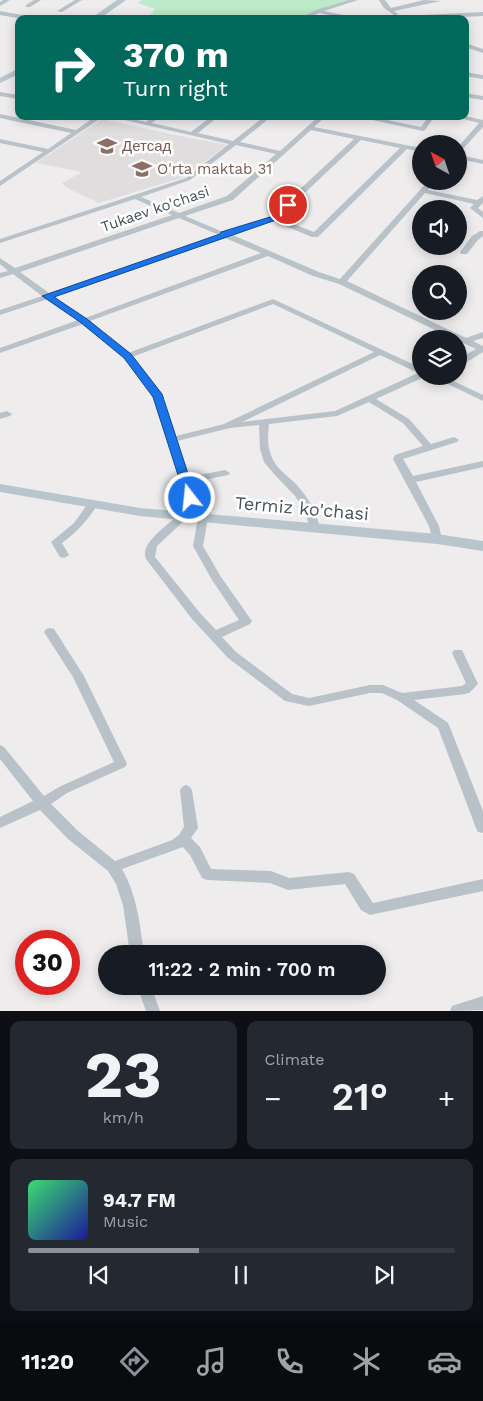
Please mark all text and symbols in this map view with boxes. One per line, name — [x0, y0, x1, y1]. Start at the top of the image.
text: 370 m — [123, 34, 229, 76]
icon: right — [40, 35, 105, 100]
text: Turn right — [123, 76, 228, 101]
school or university icon: Детсад — [96, 135, 118, 157]
north arrow — [412, 135, 468, 190]
map controls — [412, 135, 467, 385]
place label: Детсад — [122, 137, 172, 155]
school or university icon: O'rta maktab 31 — [131, 158, 153, 180]
place label: O'rta maktab 31 — [157, 160, 272, 178]
street label: Tukaev ko'chasi — [98, 182, 212, 236]
pin — [267, 184, 309, 226]
icon: arrive — [274, 191, 302, 219]
button: sound — [412, 200, 467, 255]
button: search — [412, 265, 467, 320]
button: layers — [412, 330, 467, 385]
position arrow — [163, 471, 215, 523]
street label: Termiz ko'chasi — [234, 492, 370, 524]
speed limit sign: 30 — [15, 930, 80, 995]
text: 11:22 · 2 min · 700 m — [148, 958, 336, 981]
text: 23 — [85, 1037, 162, 1113]
text: Climate — [265, 1050, 325, 1069]
text: 21° — [331, 1075, 388, 1119]
text: − — [265, 1082, 281, 1115]
text: + — [438, 1082, 455, 1115]
text: km/h — [103, 1108, 144, 1127]
text: 94.7 FM — [103, 1189, 176, 1212]
text: Music — [103, 1212, 148, 1231]
icon: previous — [85, 1261, 113, 1289]
icon: pause — [227, 1261, 255, 1289]
icon: next — [370, 1261, 398, 1289]
icon: directions — [117, 1344, 152, 1379]
icon: music — [194, 1344, 229, 1379]
icon: phone — [272, 1344, 307, 1379]
icon: climate — [349, 1344, 384, 1379]
icon: car — [427, 1344, 462, 1379]
text: 11:20 — [21, 1349, 74, 1374]

